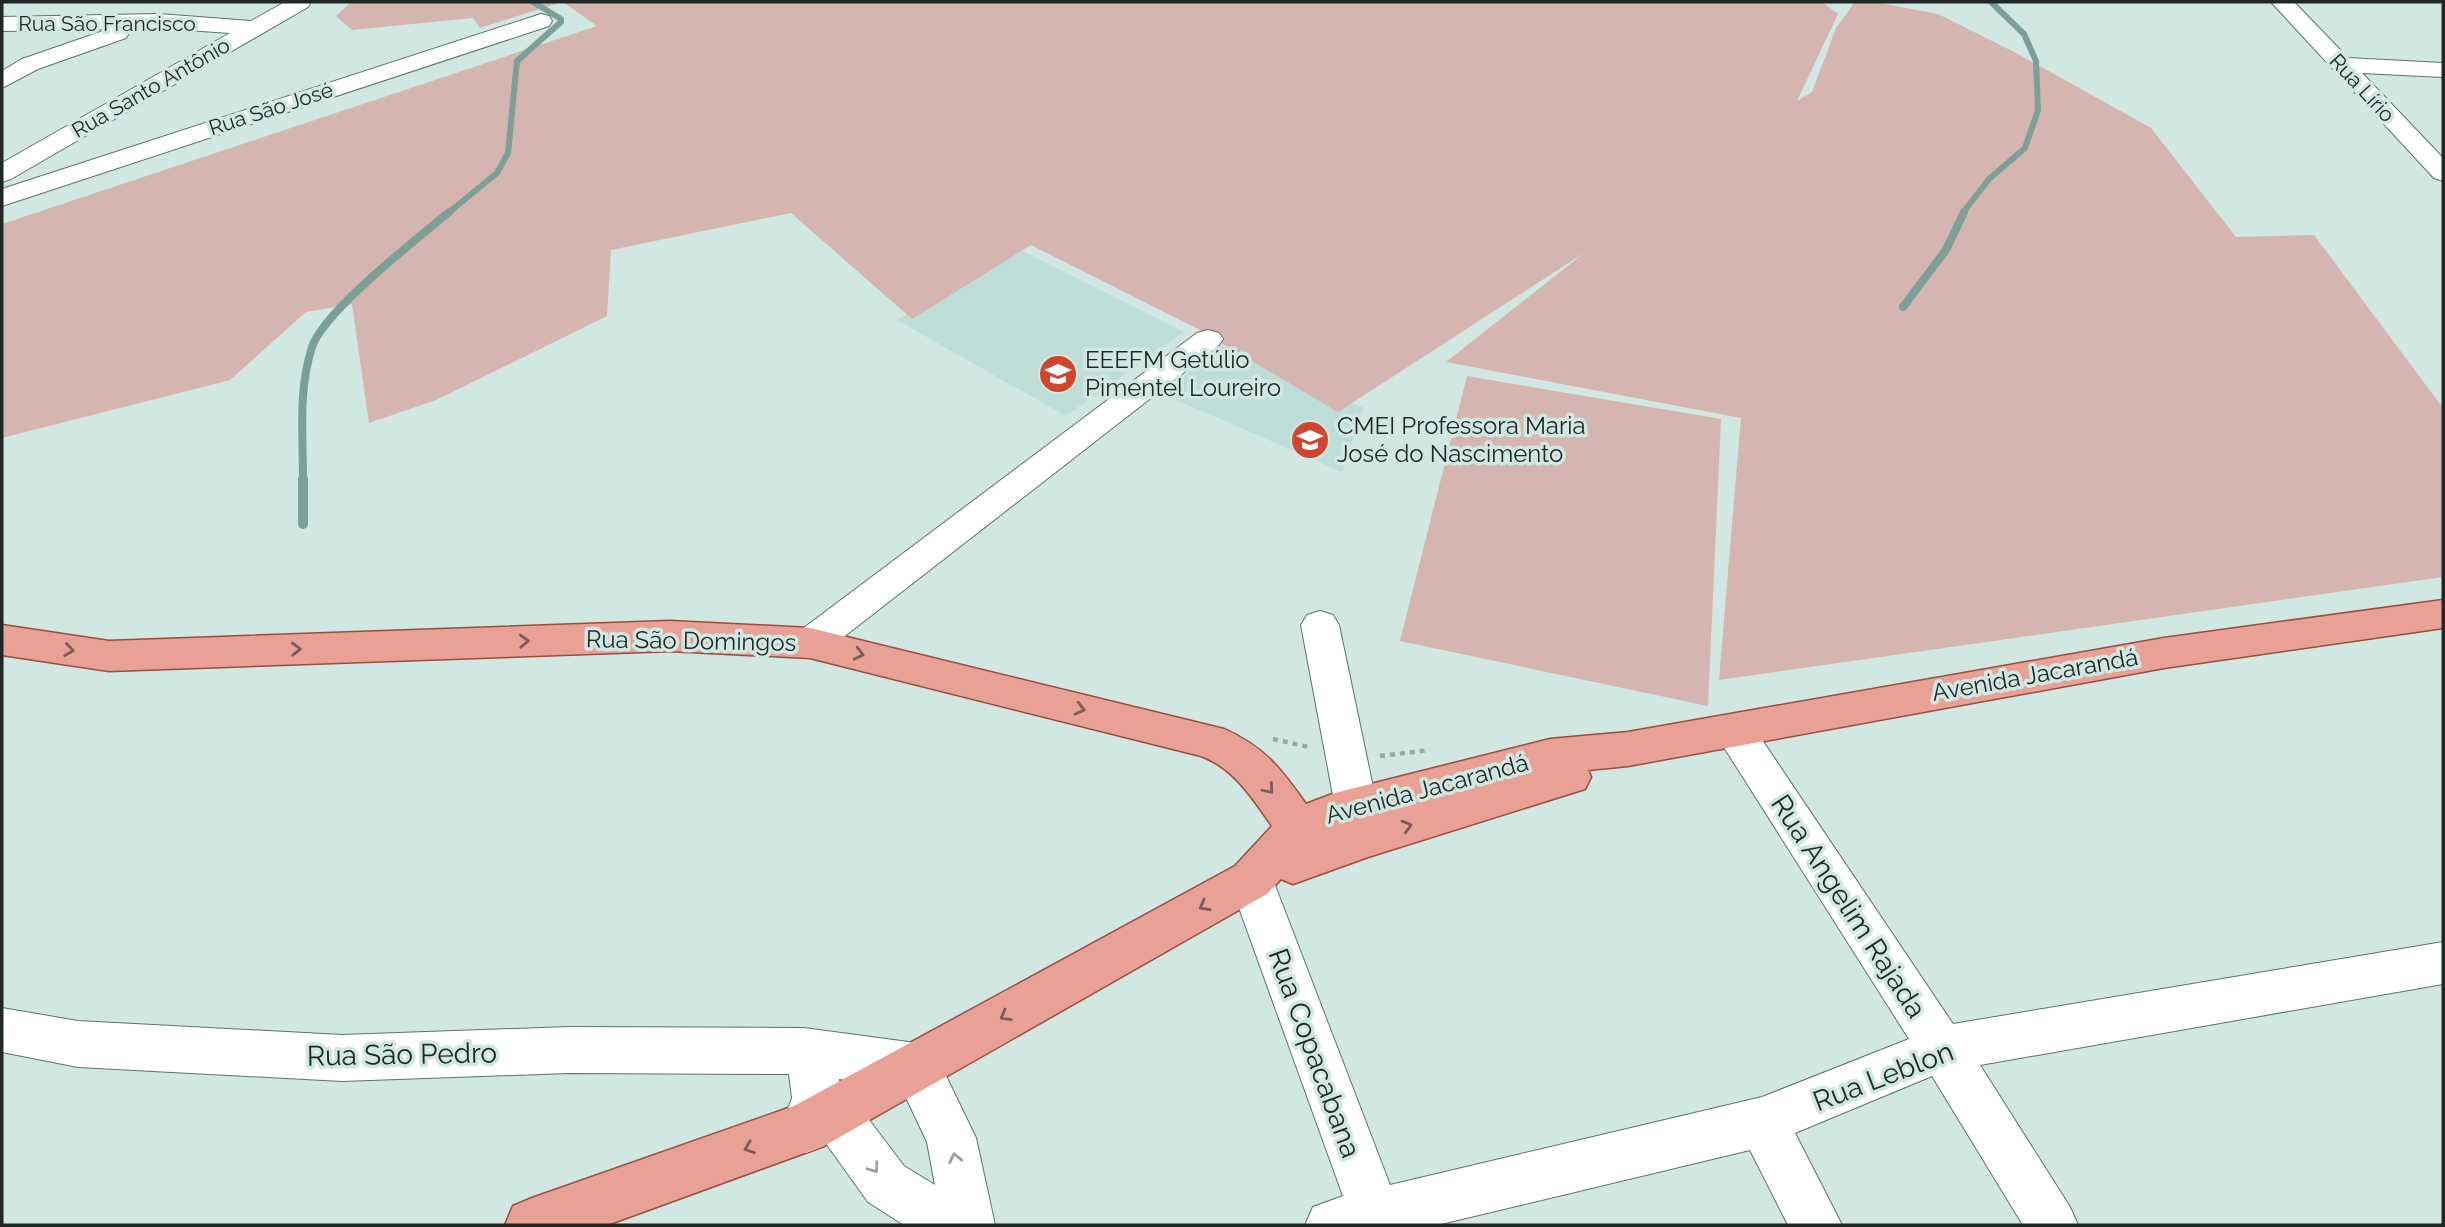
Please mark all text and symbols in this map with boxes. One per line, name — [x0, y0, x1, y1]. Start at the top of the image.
street label: Rua São Francisco — [18, 11, 196, 36]
street label: Rua Santo Antônio — [67, 32, 234, 143]
street label: Rua Lírio — [2325, 48, 2400, 127]
street label: Rua São José — [206, 77, 336, 140]
place label: EEEFM Getúlio Pimentel Loureiro — [1085, 345, 1281, 402]
school or university icon: EEEFM Getúlio Pimentel Loureiro — [1037, 353, 1079, 395]
place label: CMEI Professora Maria José do Nascimento — [1337, 411, 1586, 468]
school or university icon: CMEI Professora Maria José do Nascimento — [1289, 419, 1331, 461]
street label: Rua São Domingos — [586, 624, 796, 657]
one-way arrow — [519, 633, 529, 649]
one-way arrow — [292, 641, 302, 657]
one-way arrow — [63, 642, 75, 657]
street label: Avenida Jacarandá — [1930, 642, 2140, 707]
one-way arrow — [853, 646, 865, 660]
one-way arrow — [1073, 701, 1085, 715]
street label: Avenida Jacarandá — [1322, 748, 1531, 830]
one-way arrow — [1261, 780, 1273, 793]
street label: Rua Angelim Rajada — [1764, 789, 1933, 1024]
one-way arrow — [1401, 819, 1413, 834]
one-way arrow — [1199, 898, 1211, 911]
street label: Rua Copacabana — [1261, 944, 1368, 1162]
one-way arrow — [1000, 1008, 1012, 1022]
street label: Rua Leblon — [1808, 1035, 1958, 1118]
street label: Rua São Pedro — [307, 1036, 497, 1073]
one-way arrow — [743, 1140, 755, 1154]
one-way arrow — [949, 1152, 964, 1164]
one-way arrow — [866, 1160, 878, 1173]

